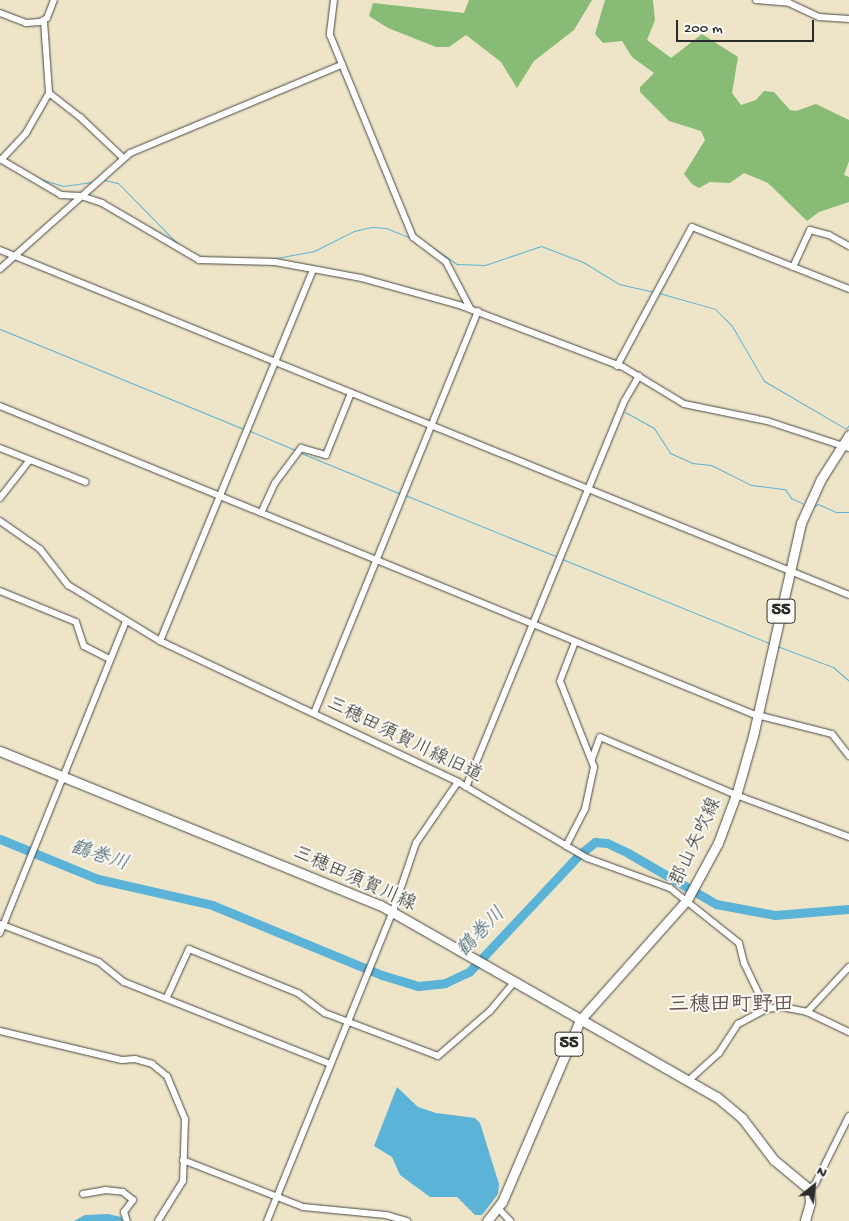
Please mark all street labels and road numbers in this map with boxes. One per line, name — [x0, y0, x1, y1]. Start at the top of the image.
road number: 55 — [766, 596, 796, 626]
street label: 三穂田須賀川線旧道 — [322, 693, 486, 789]
street label: 郡山矢吹線 — [667, 794, 727, 890]
street label: 三穂田須賀川線 — [289, 843, 419, 917]
road number: 55 — [554, 1028, 584, 1060]

